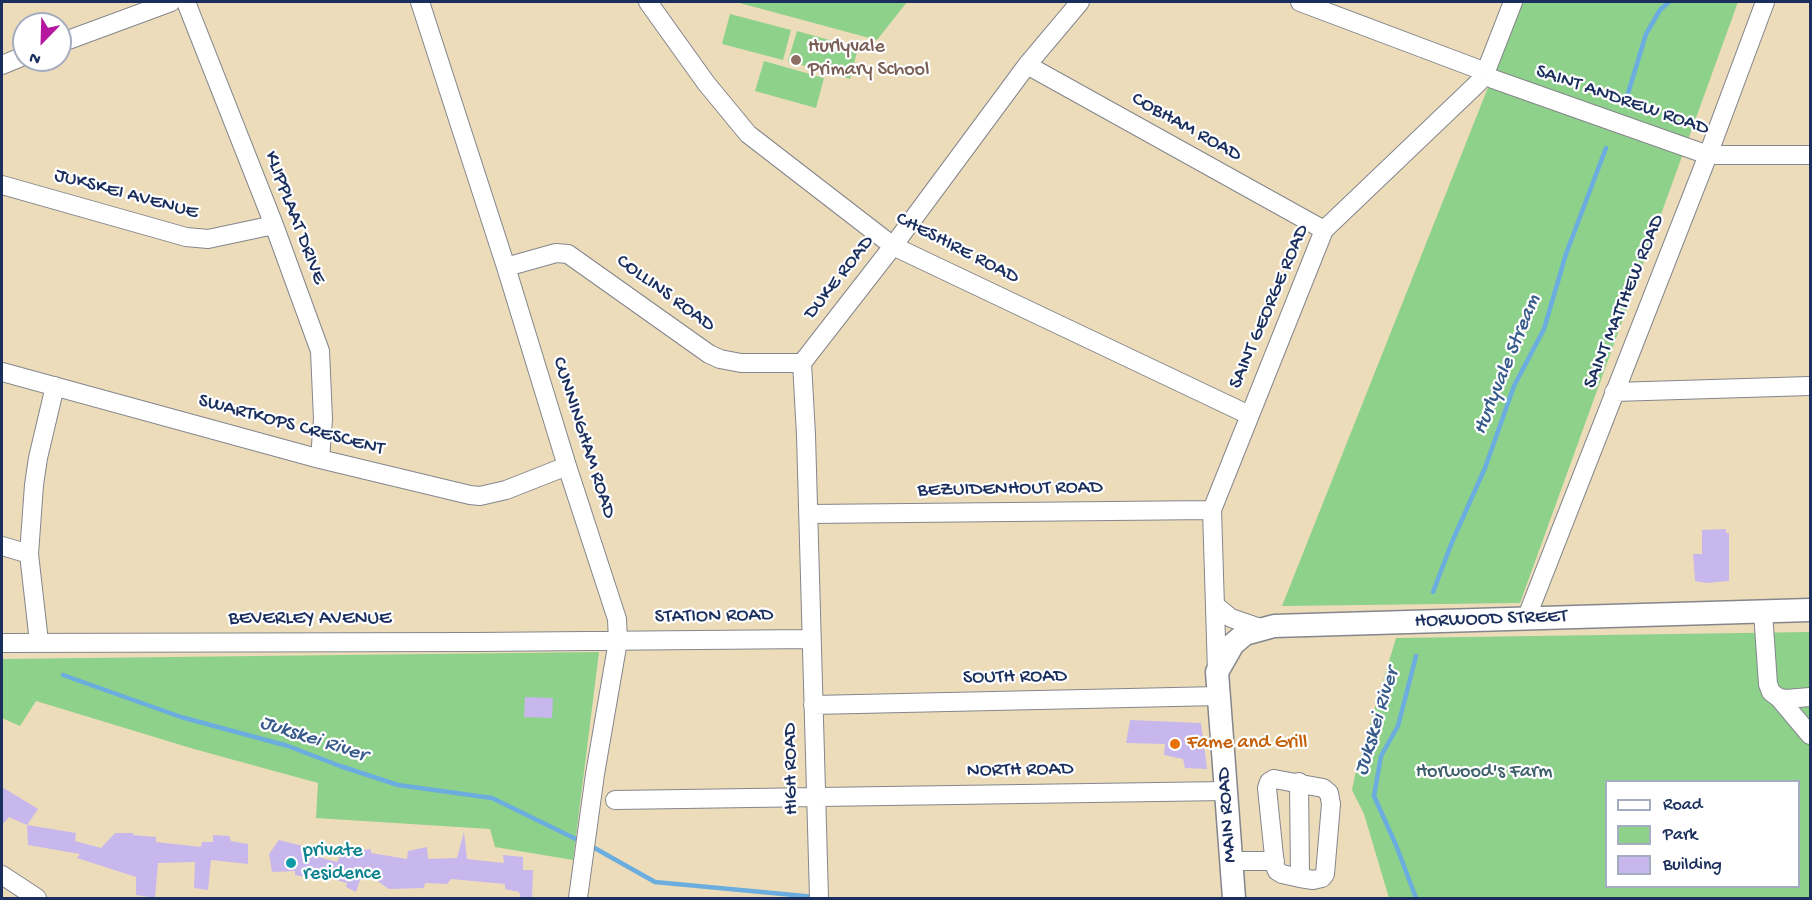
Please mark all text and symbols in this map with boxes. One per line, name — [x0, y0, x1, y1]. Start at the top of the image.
north arrow — [12, 12, 72, 72]
place label: Hurlyvale Primary School — [808, 36, 929, 83]
text: N — [27, 46, 44, 68]
marker: Hurlyvale Primary School — [789, 53, 803, 67]
street label: SAINT ANDREW ROAD — [1532, 60, 1712, 142]
street label: COBHAM ROAD — [1127, 88, 1245, 168]
street label: KLIPPLAAT DRIVE — [258, 148, 330, 288]
street label: JUKSKEI AVENUE — [51, 164, 201, 226]
street label: CHESHIRE ROAD — [891, 208, 1023, 290]
street label: SAINT MATTHEW ROAD — [1579, 212, 1671, 392]
street label: SAINT GEORGE ROAD — [1225, 221, 1315, 393]
street label: DUKE ROAD — [800, 231, 880, 325]
street label: COLLINS ROAD — [611, 250, 719, 338]
water label: Hurlyvale Stream — [1468, 291, 1548, 439]
street label: CUNNINGHAM ROAD — [546, 354, 620, 522]
street label: SWARTKOPS CRESCENT — [195, 390, 387, 462]
street label: BEZUIDENHOUT ROAD — [917, 476, 1103, 504]
street label: STATION ROAD — [655, 604, 773, 630]
street label: HORWOOD STREET — [1414, 605, 1568, 635]
street label: BEVERLEY AVENUE — [229, 608, 391, 632]
street label: SOUTH ROAD — [963, 665, 1067, 691]
water label: Jukskei River — [1350, 665, 1406, 779]
water label: Jukskei River — [256, 711, 370, 769]
street label: HIGH ROAD — [779, 723, 805, 815]
place label: Fame and Grill — [1187, 732, 1308, 756]
marker: Fame and Grill — [1168, 737, 1182, 751]
street label: NORTH ROAD — [966, 758, 1074, 784]
park label: Horwood's Farm — [1416, 761, 1552, 785]
street label: MAIN ROAD — [1213, 766, 1243, 864]
legend — [1605, 780, 1800, 888]
text: Road — [1663, 795, 1702, 816]
text: Park — [1663, 825, 1697, 846]
place label: private residence — [303, 840, 381, 887]
text: Building — [1663, 855, 1722, 876]
marker: private residence — [284, 856, 298, 870]

